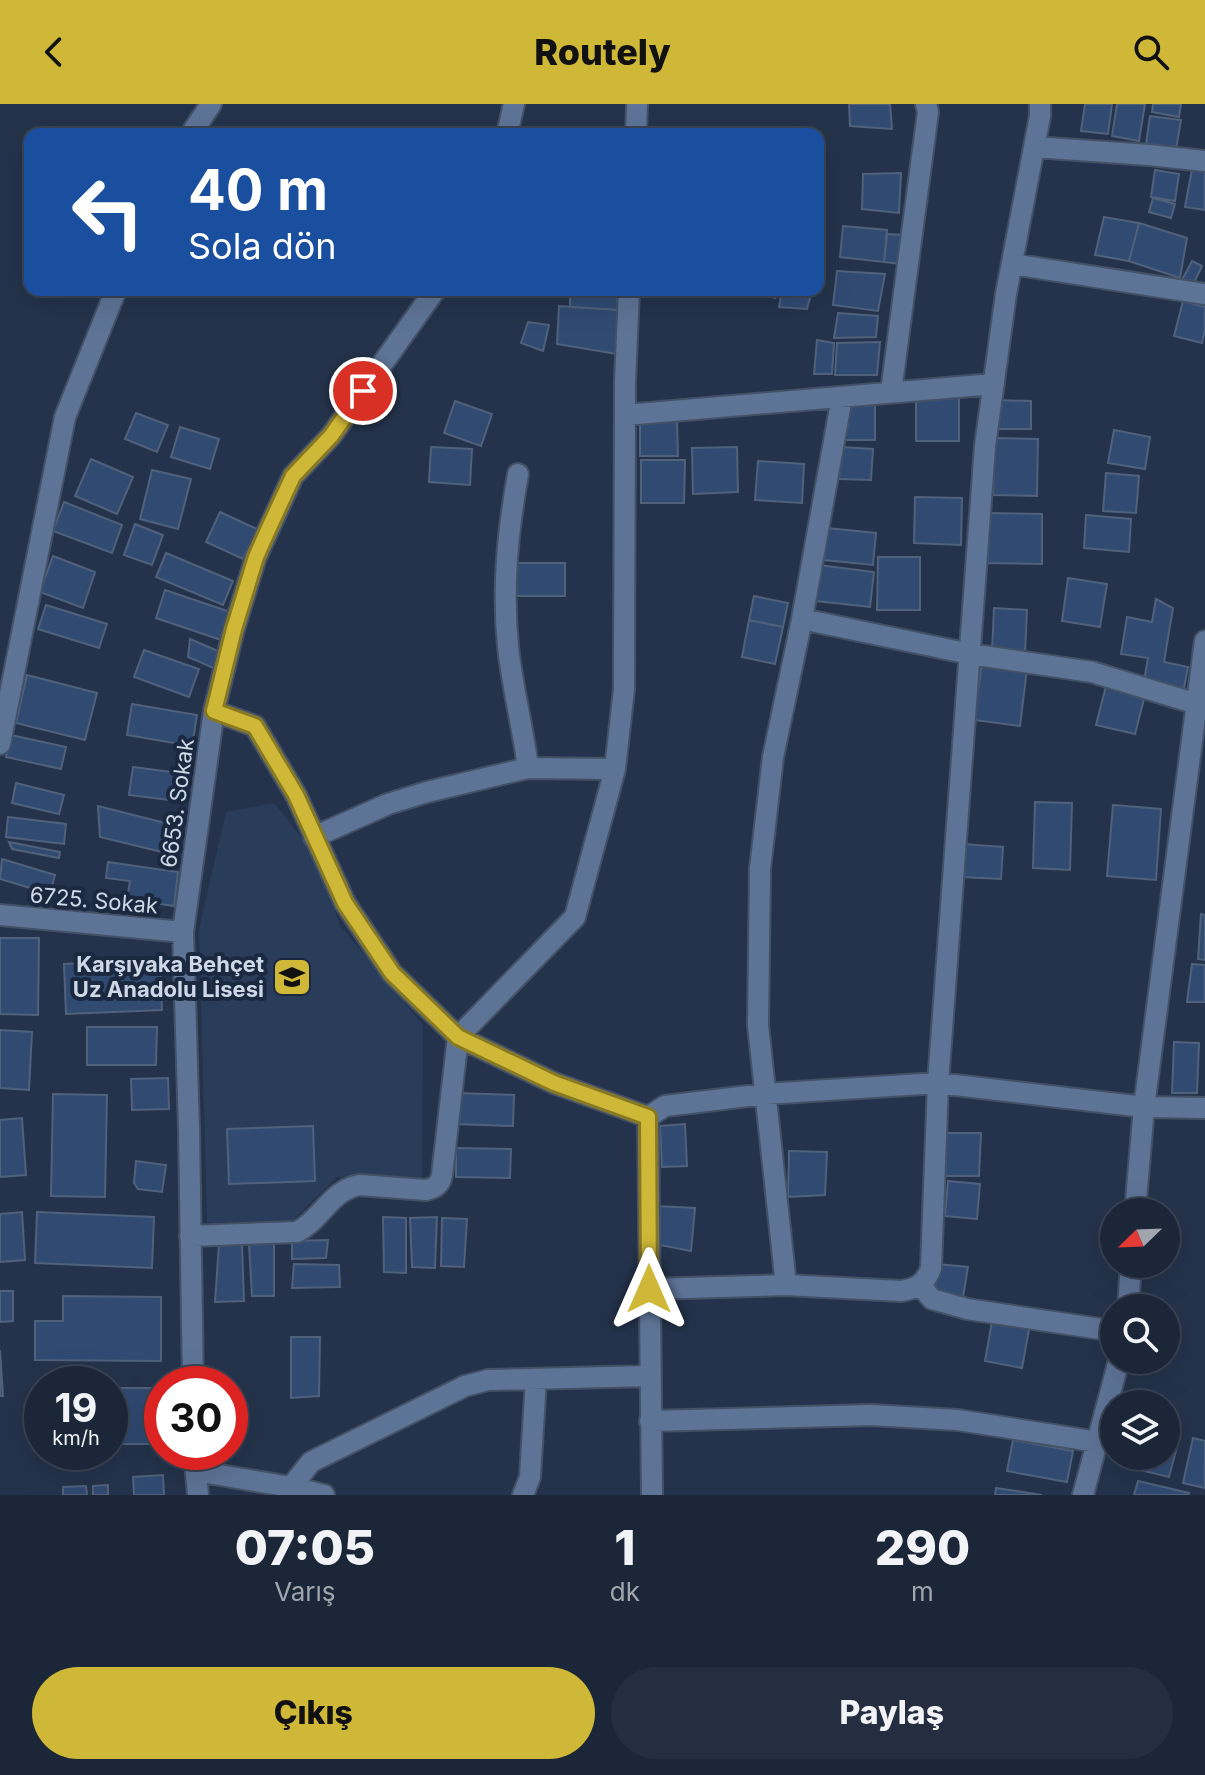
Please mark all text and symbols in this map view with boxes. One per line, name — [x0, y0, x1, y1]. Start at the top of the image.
icon: back — [32, 30, 76, 74]
text: Routely — [534, 30, 671, 74]
icon: search — [1129, 30, 1173, 74]
text: 40 m — [188, 156, 328, 224]
icon: left — [56, 160, 160, 264]
text: Sola dön — [188, 224, 337, 268]
pin — [329, 357, 397, 425]
icon: arrive — [341, 369, 385, 413]
street label: 6653. Sokak — [155, 737, 199, 869]
street label: 6725. Sokak — [29, 881, 159, 919]
place label: Karşıyaka Behçet Uz Anadolu Lisesi — [73, 951, 264, 1002]
school or university icon: Karşıyaka Behçet Uz Anadolu Lisesi — [271, 956, 313, 998]
north arrow — [1100, 1198, 1180, 1278]
map controls — [1100, 1198, 1180, 1470]
position arrow — [607, 1247, 691, 1331]
button: search — [1100, 1294, 1180, 1374]
speed limit sign: 30 — [144, 1366, 248, 1470]
text: 19 — [54, 1383, 98, 1432]
button: layers — [1100, 1390, 1180, 1470]
text: km/h — [52, 1426, 100, 1450]
text: 07:05 — [235, 1518, 375, 1577]
text: 1 — [614, 1518, 635, 1577]
text: 290 — [875, 1518, 970, 1577]
text: Varış — [274, 1576, 336, 1607]
text: dk — [610, 1576, 640, 1607]
text: m — [911, 1576, 934, 1607]
button: Çıkış — [32, 1667, 595, 1759]
button: Paylaş — [611, 1667, 1173, 1759]

